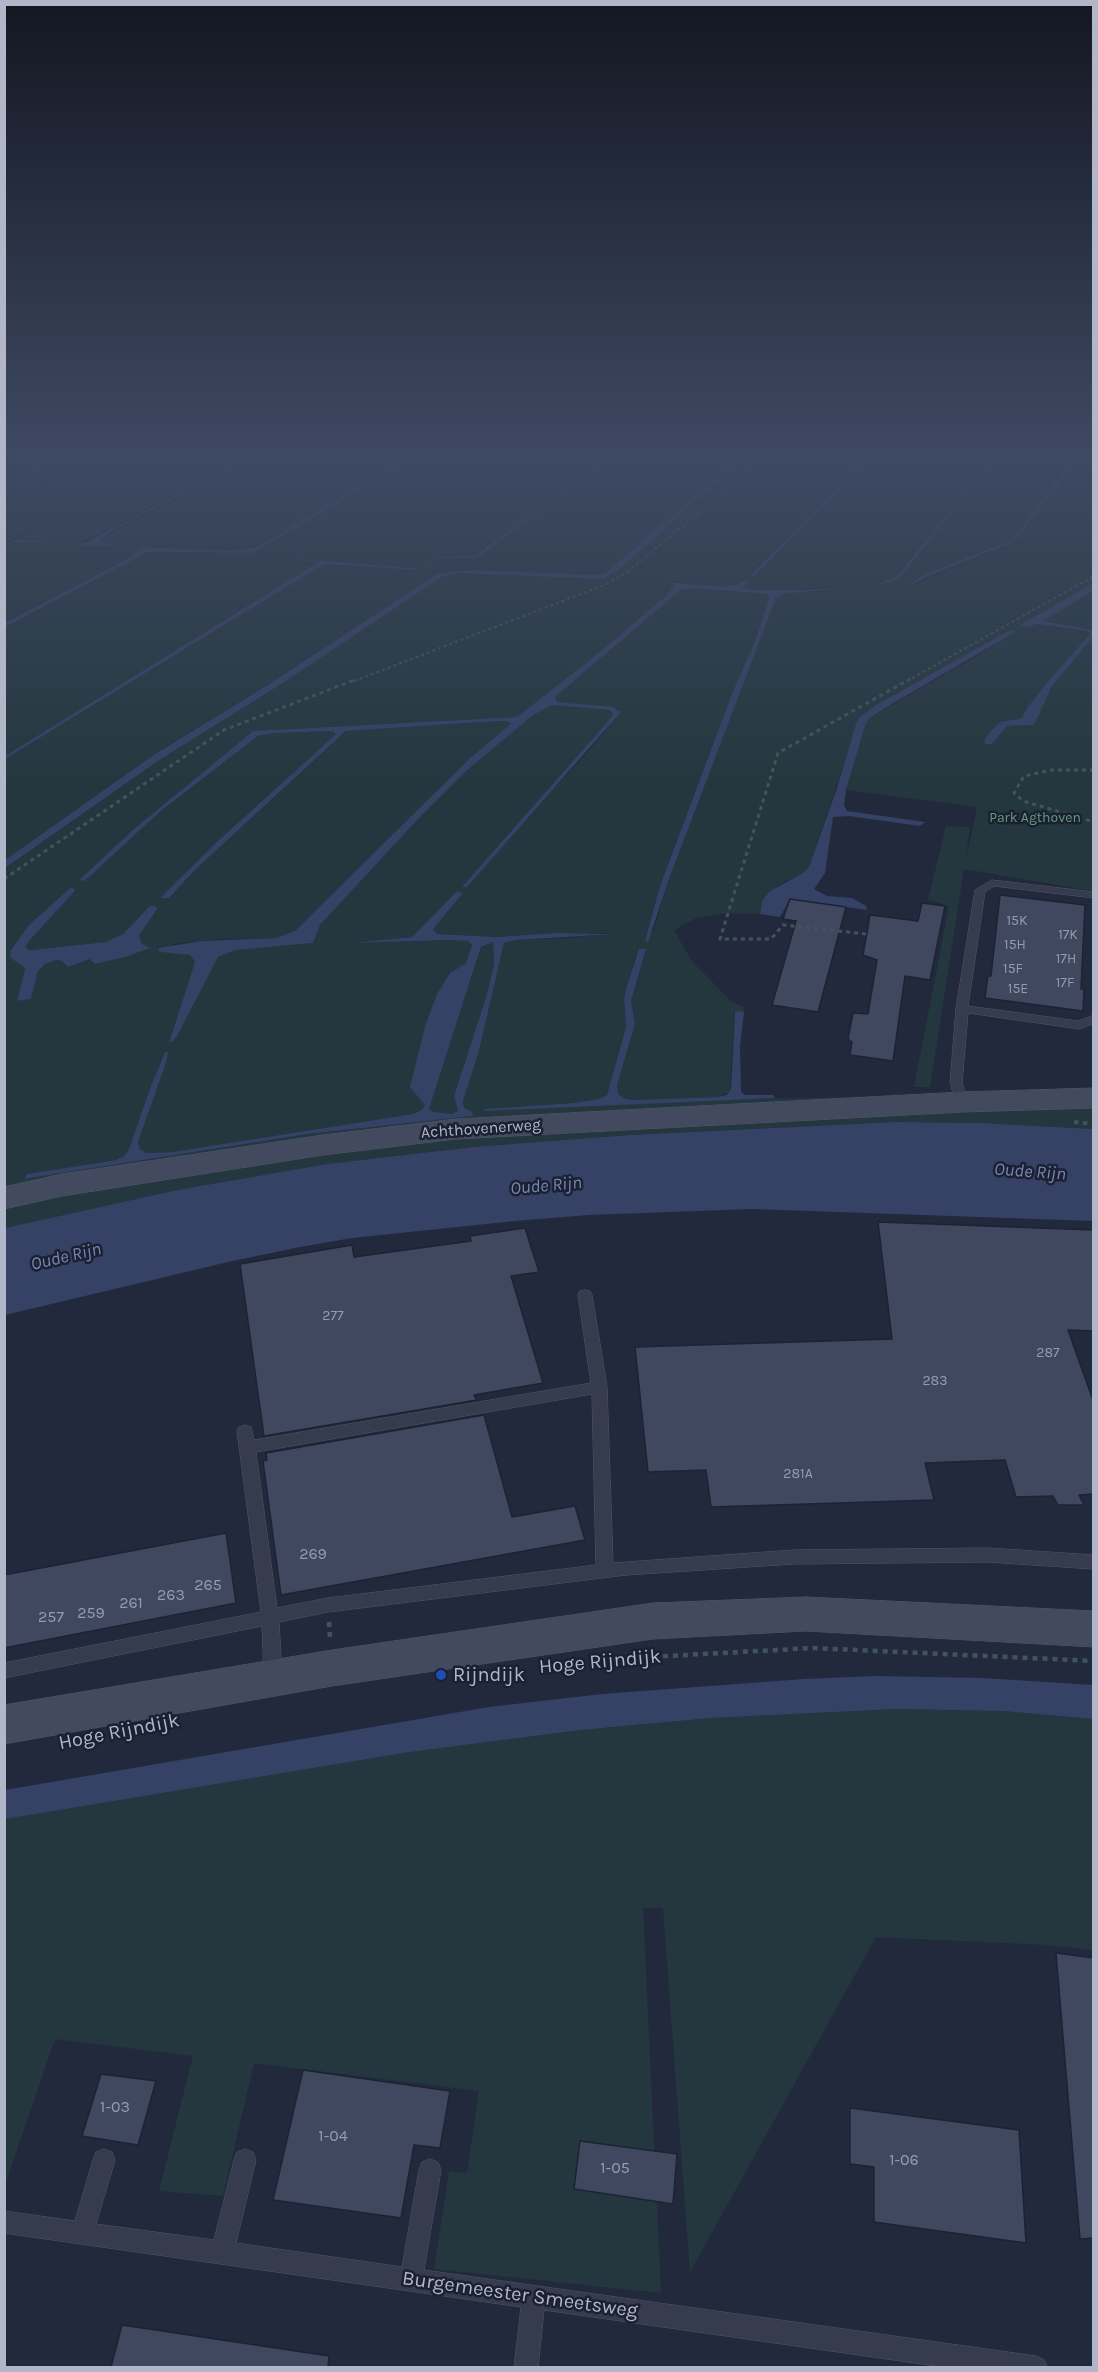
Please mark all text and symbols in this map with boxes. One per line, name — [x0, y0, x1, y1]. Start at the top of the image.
park label: Park Agthoven — [989, 810, 1081, 826]
house number: 15K — [1006, 913, 1028, 929]
house number: 17K — [1058, 927, 1078, 943]
house number: 15H — [1004, 937, 1026, 953]
house number: 17H — [1056, 951, 1076, 967]
house number: 15F — [1003, 961, 1023, 977]
house number: 17F — [1056, 975, 1074, 991]
house number: 15E — [1008, 981, 1028, 997]
street label: Achthovenerweg — [420, 1115, 542, 1143]
water label: Oude Rijn — [993, 1159, 1067, 1185]
water label: Oude Rijn — [509, 1172, 583, 1200]
water label: Oude Rijn — [29, 1238, 103, 1276]
house number: 277 — [322, 1308, 344, 1324]
house number: 287 — [1036, 1345, 1060, 1361]
house number: 283 — [923, 1373, 947, 1389]
house number: 281A — [783, 1466, 813, 1482]
house number: 269 — [299, 1544, 327, 1564]
house number: 265 — [194, 1575, 222, 1595]
house number: 263 — [157, 1585, 185, 1605]
house number: 261 — [119, 1593, 143, 1613]
house number: 259 — [77, 1603, 105, 1623]
house number: 257 — [38, 1607, 64, 1627]
street label: Hoge Rijndijk — [538, 1645, 662, 1679]
place label: Rijndijk — [453, 1663, 525, 1687]
marker: Rijndijk — [434, 1668, 448, 1682]
street label: Hoge Rijndijk — [57, 1709, 181, 1755]
house number: 1-03 — [100, 2097, 130, 2117]
house number: 1-04 — [318, 2126, 348, 2146]
house number: 1-06 — [889, 2150, 919, 2170]
house number: 1-05 — [600, 2158, 630, 2178]
street label: Burgemeester Smeetsweg — [401, 2267, 639, 2323]

